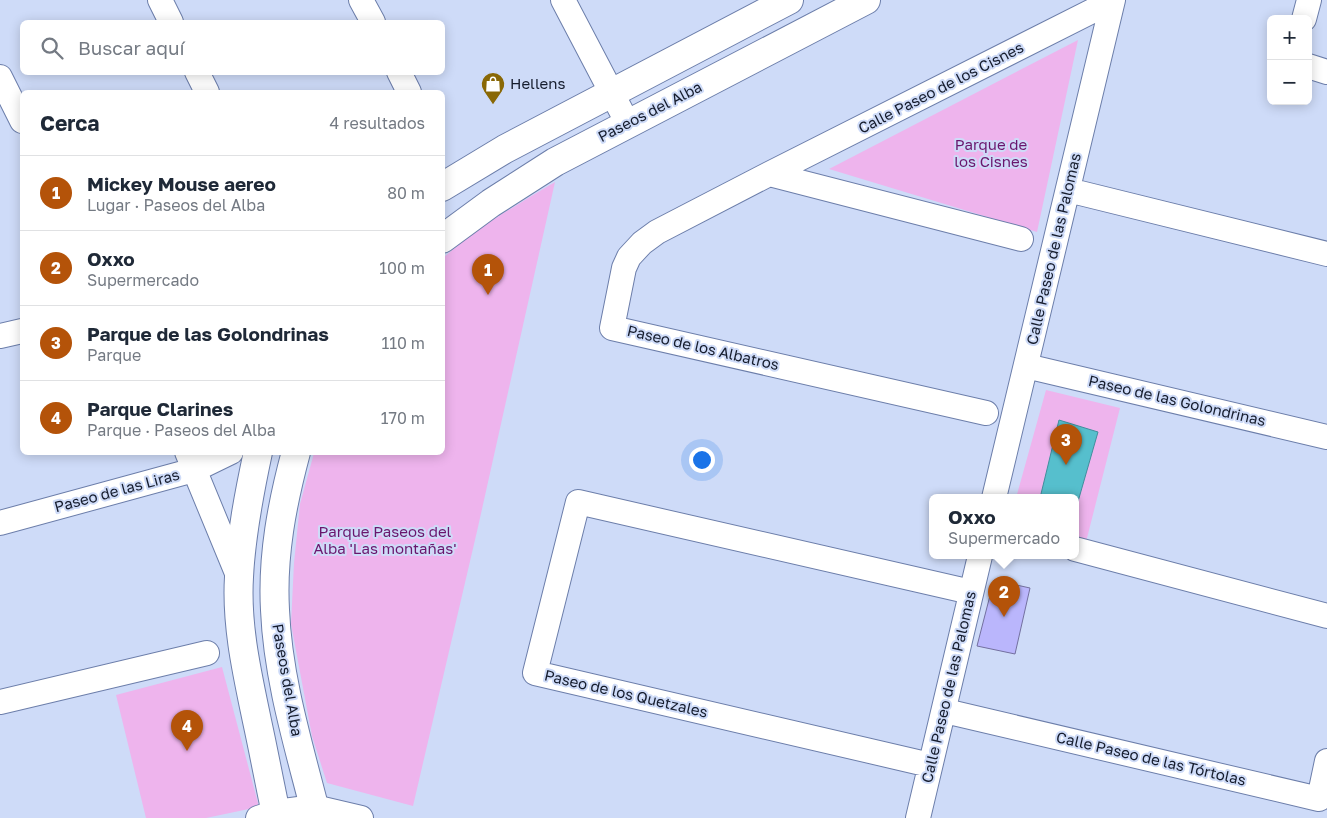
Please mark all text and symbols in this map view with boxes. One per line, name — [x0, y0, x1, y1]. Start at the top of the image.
map controls — [1267, 15, 1312, 105]
button: + — [1267, 15, 1312, 60]
search box — [20, 20, 445, 75]
icon: search — [38, 34, 66, 62]
text: Buscar aquí — [78, 36, 185, 59]
street label: Calle Paseo de los Cisnes — [855, 37, 1026, 137]
button: − — [1267, 60, 1312, 105]
shop icon: Hellens — [480, 71, 506, 105]
place label: Hellens — [510, 74, 565, 92]
street label: Paseos del Alba — [595, 77, 705, 145]
text: Cerca — [40, 110, 99, 136]
text: 4 resultados — [330, 113, 425, 133]
park label: Parque de los Cisnes — [954, 135, 1028, 170]
street label: Calle Paseo de las Palomas — [1022, 151, 1084, 346]
text: Mickey Mouse aereo — [87, 172, 276, 195]
text: 1 — [52, 183, 60, 203]
text: 80 m — [387, 183, 425, 203]
text: Lugar · Paseos del Alba — [87, 195, 265, 215]
text: Oxxo — [87, 247, 135, 270]
pin: 1 — [472, 254, 504, 295]
text: 2 — [51, 258, 61, 278]
text: 100 m — [379, 258, 425, 278]
text: Supermercado — [87, 270, 199, 290]
street label: Paseo de los Albatros — [626, 321, 781, 373]
text: Parque de las Golondrinas — [87, 322, 329, 345]
text: 3 — [51, 333, 61, 353]
text: 110 m — [381, 333, 425, 353]
text: Parque — [87, 345, 141, 365]
street label: Paseo de las Golondrinas — [1087, 371, 1268, 429]
text: Parque Clarines — [87, 397, 233, 420]
text: 4 — [51, 408, 61, 428]
text: 170 m — [381, 408, 425, 428]
text: Parque · Paseos del Alba — [87, 420, 276, 440]
pin: 3 — [1050, 424, 1082, 465]
your location — [689, 447, 715, 473]
street label: Paseo de las Liras — [52, 465, 181, 515]
popup — [929, 494, 1079, 559]
text: Oxxo — [948, 505, 996, 528]
park label: Parque Paseos del Alba 'Las montañas' — [314, 522, 456, 557]
text: Supermercado — [948, 528, 1060, 548]
pin: 2 — [988, 576, 1020, 617]
street label: Calle Paseo de las Palomas — [917, 589, 979, 784]
street label: Paseos del Alba — [269, 622, 307, 738]
street label: Paseo de los Quetzales — [543, 665, 710, 721]
pin: 4 — [171, 710, 203, 751]
street label: Calle Paseo de las Tórtolas — [1055, 727, 1248, 789]

